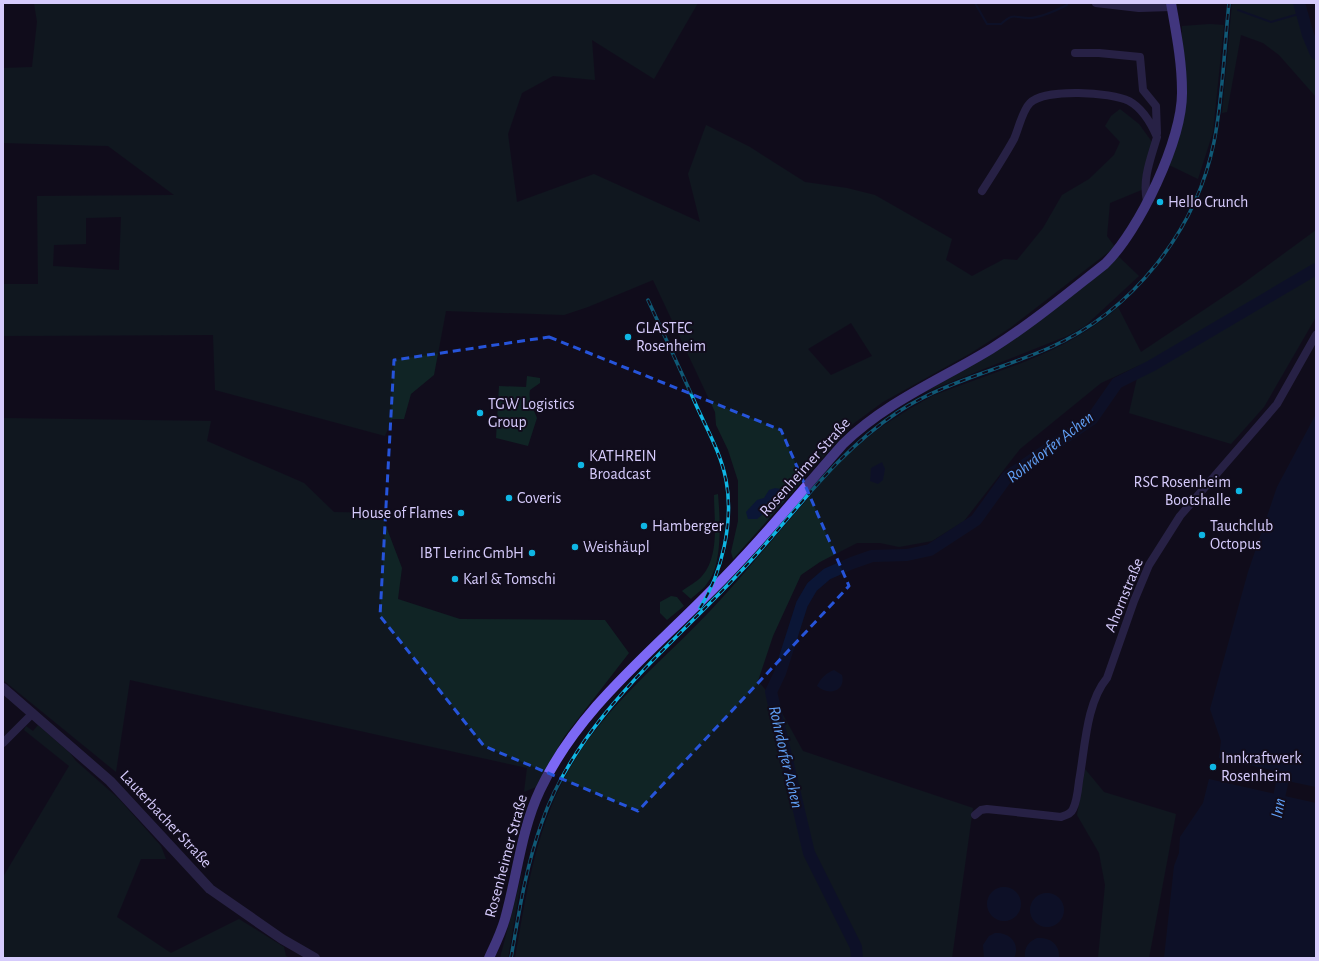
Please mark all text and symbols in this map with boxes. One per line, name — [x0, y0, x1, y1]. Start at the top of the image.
place label: Hello Crunch — [1168, 194, 1248, 210]
marker: Hello Crunch — [1155, 197, 1165, 207]
place label: GLASTEC Rosenheim — [636, 320, 706, 354]
marker: GLASTEC Rosenheim — [623, 332, 633, 342]
place label: TGW Logistics Group — [488, 396, 575, 430]
marker: TGW Logistics Group — [475, 408, 485, 418]
water label: Rohrdorfer Achen — [1003, 408, 1097, 486]
street label: Rosenheimer Straße — [757, 415, 853, 519]
place label: KATHREIN Broadcast — [589, 448, 657, 482]
marker: KATHREIN Broadcast — [576, 460, 586, 470]
place label: RSC Rosenheim Bootshalle — [1134, 474, 1231, 508]
marker: RSC Rosenheim Bootshalle — [1234, 486, 1244, 496]
place label: Coveris — [517, 490, 562, 506]
marker: Coveris — [504, 493, 514, 503]
place label: House of Flames — [351, 505, 453, 521]
marker: House of Flames — [456, 508, 466, 518]
place label: Hamberger — [652, 518, 725, 534]
place label: Tauchclub Octopus — [1210, 518, 1273, 552]
marker: Hamberger — [639, 521, 649, 531]
marker: Tauchclub Octopus — [1197, 530, 1207, 540]
place label: Weishäupl — [583, 539, 650, 555]
marker: Weishäupl — [570, 542, 580, 552]
place label: IBT Lerinc GmbH — [420, 545, 524, 561]
marker: IBT Lerinc GmbH — [527, 548, 537, 558]
street label: Ahornstraße — [1102, 556, 1146, 634]
place label: Karl & Tomschi — [463, 571, 556, 587]
marker: Karl & Tomschi — [450, 574, 460, 584]
water label: Rohrdorfer Achen — [766, 704, 806, 810]
place label: Innkraftwerk Rosenheim — [1221, 750, 1302, 784]
marker: Innkraftwerk Rosenheim — [1208, 762, 1218, 772]
street label: Lauterbacher Straße — [117, 767, 215, 871]
street label: Rosenheimer Straße — [482, 793, 530, 919]
water label: Inn — [1268, 796, 1288, 819]

